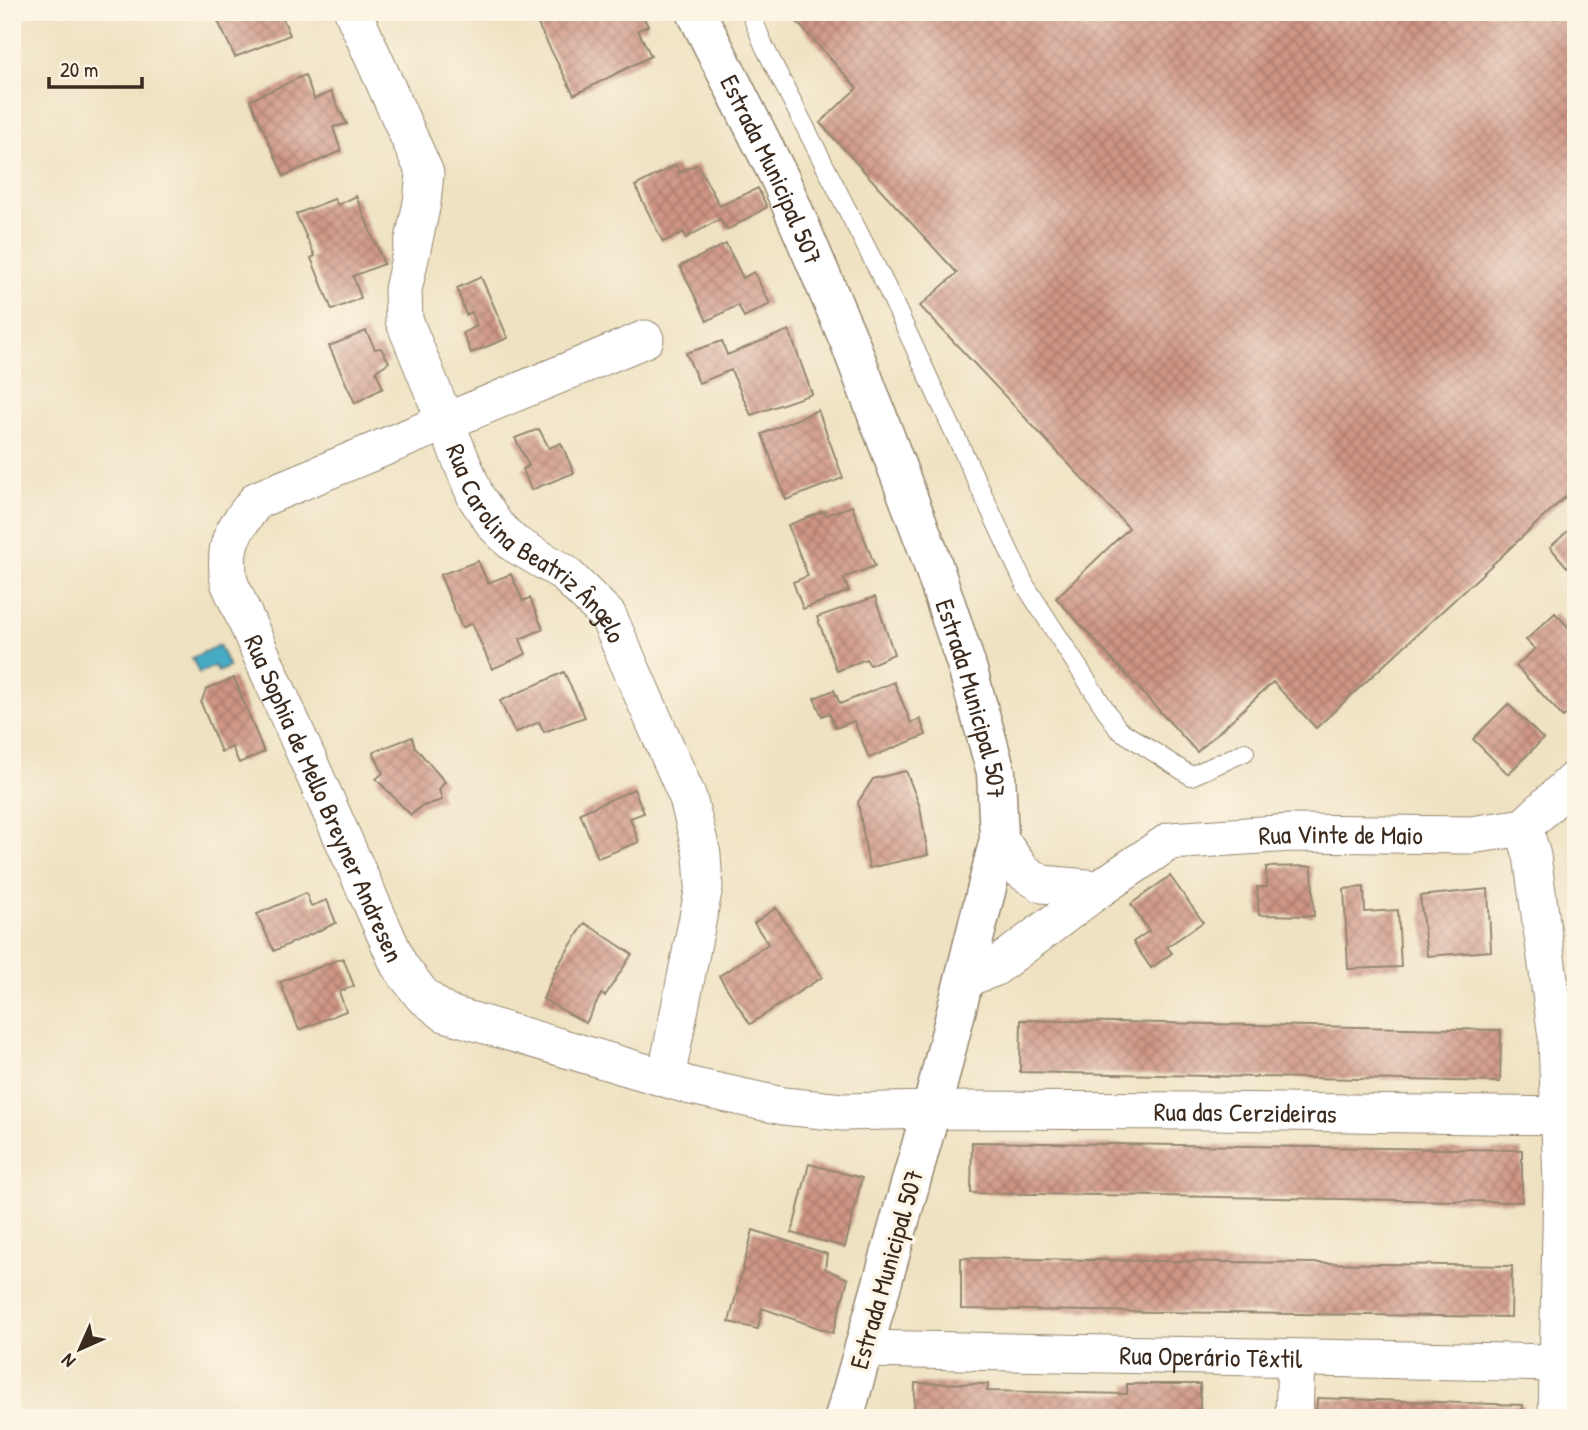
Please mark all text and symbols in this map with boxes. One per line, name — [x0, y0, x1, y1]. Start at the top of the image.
scale bar — [49, 46, 142, 90]
text: 20 m — [60, 55, 98, 84]
street label: Estrada Municipal 507 — [713, 68, 832, 270]
street label: Rua Carolina Beatriz Ângelo — [439, 438, 635, 648]
street label: Estrada Municipal 507 — [928, 594, 1015, 799]
street label: Rua Sophia de Mello Breyner Andresen — [237, 629, 413, 967]
street label: Rua Vinte de Maio — [1257, 815, 1423, 853]
street label: Rua das Cerzideiras — [1154, 1093, 1337, 1130]
street label: Estrada Municipal 507 — [841, 1165, 931, 1373]
north arrow — [46, 1314, 116, 1384]
street label: Rua Operário Têxtil — [1119, 1337, 1303, 1375]
text: N — [55, 1348, 81, 1374]

